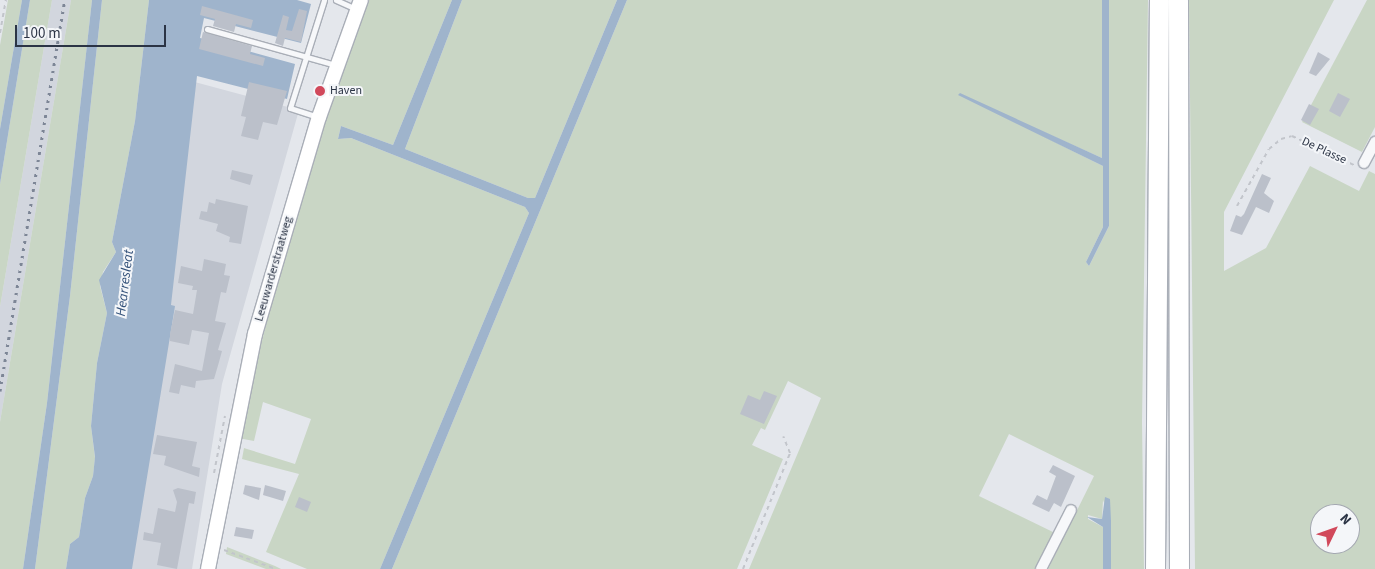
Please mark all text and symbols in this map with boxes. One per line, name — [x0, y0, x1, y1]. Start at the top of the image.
scale bar — [18, 15, 169, 47]
text: 100 m — [23, 23, 61, 44]
place label: Haven — [330, 84, 362, 98]
marker: Haven — [314, 85, 326, 97]
street label: De Plasse — [1299, 134, 1349, 168]
street label: Leeuwarderstraatweg — [252, 215, 296, 323]
water label: Hearresleat — [113, 249, 137, 317]
north arrow — [1310, 504, 1360, 554]
text: N — [1335, 509, 1356, 530]

